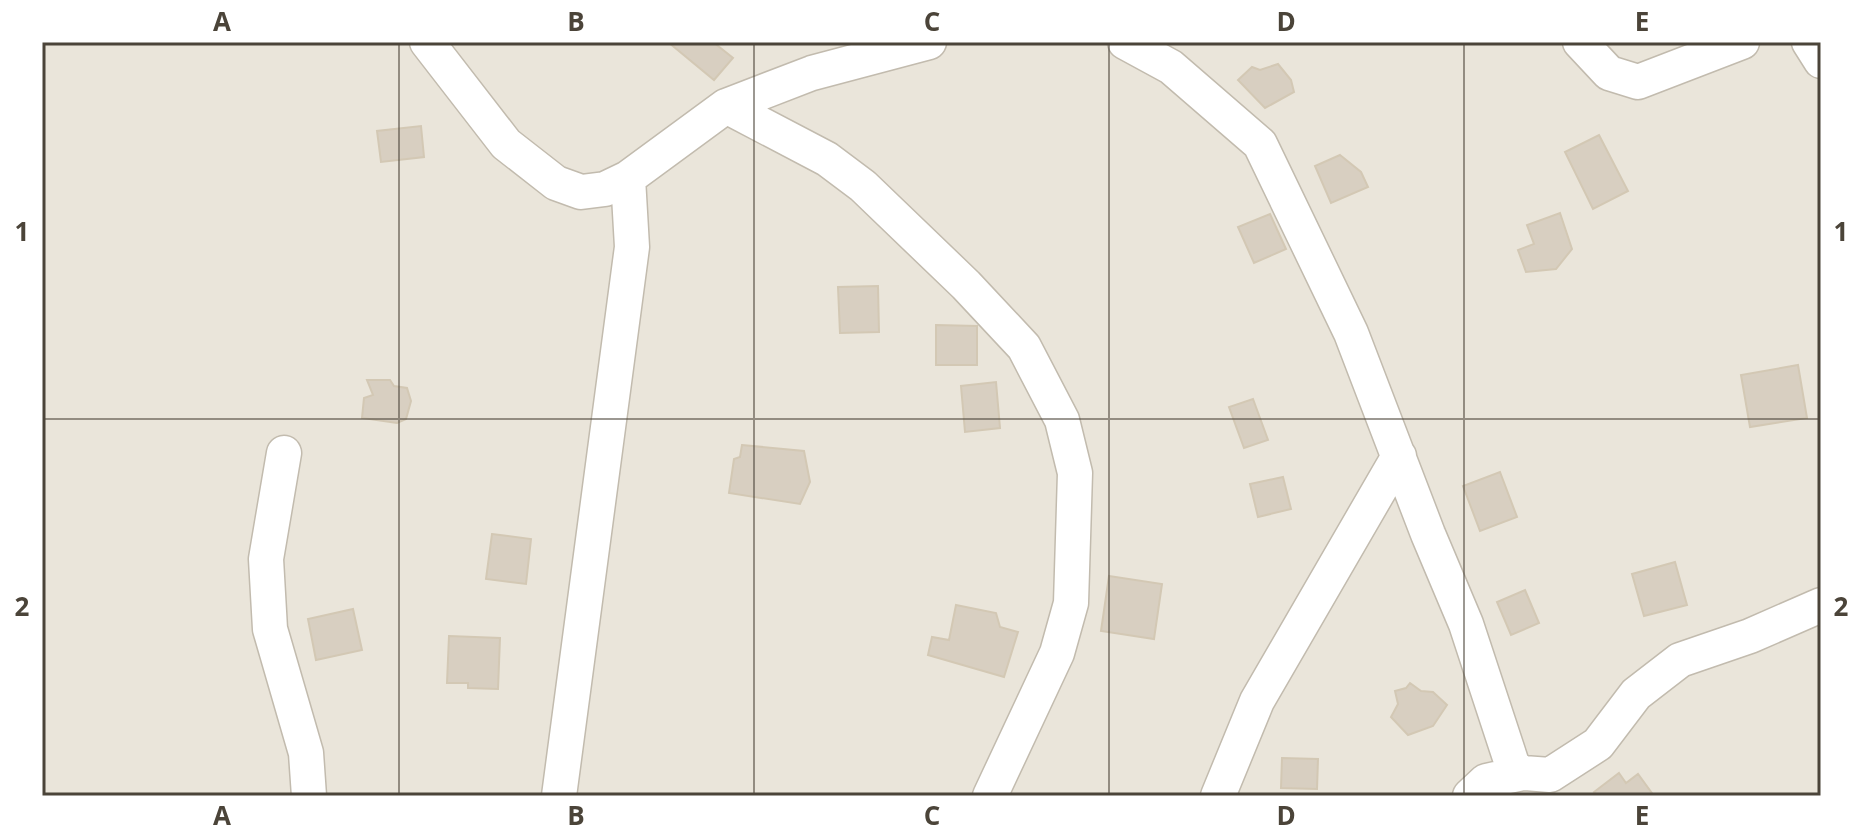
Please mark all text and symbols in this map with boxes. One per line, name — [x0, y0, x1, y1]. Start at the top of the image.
text: A — [213, 3, 231, 39]
text: B — [567, 3, 585, 39]
text: C — [924, 3, 940, 39]
text: D — [1276, 3, 1296, 39]
text: E — [1635, 3, 1649, 39]
text: 1 — [15, 213, 29, 249]
text: 1 — [1834, 213, 1848, 249]
text: 2 — [15, 588, 30, 624]
text: 2 — [1834, 588, 1849, 624]
text: A — [213, 797, 231, 833]
text: B — [567, 797, 585, 833]
text: C — [924, 797, 940, 833]
text: D — [1276, 797, 1296, 833]
text: E — [1635, 797, 1649, 833]

